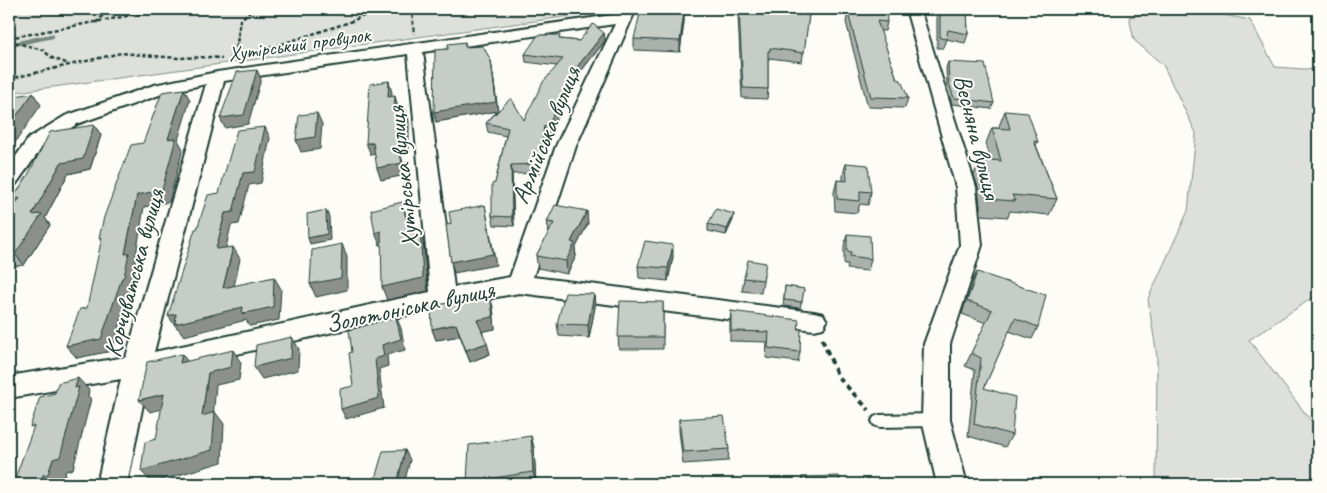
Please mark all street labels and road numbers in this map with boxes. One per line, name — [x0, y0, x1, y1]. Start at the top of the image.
street label: Хутірський провулок — [226, 21, 374, 67]
street label: Армійська вулиця — [504, 61, 588, 208]
street label: Весняна вулиця — [946, 71, 1008, 205]
street label: Хутірська вулиця — [380, 103, 426, 250]
street label: Корчуватська вулиця — [96, 185, 172, 360]
street label: Золотоніська вулиця — [323, 273, 498, 340]

